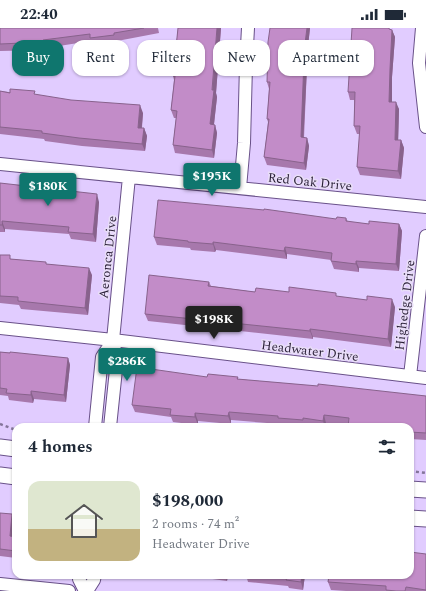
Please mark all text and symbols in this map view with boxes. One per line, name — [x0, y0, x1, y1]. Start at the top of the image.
text: 22:40 — [20, 3, 58, 26]
chip: Buy — [12, 40, 64, 76]
chip: Rent — [72, 40, 129, 76]
chip: Filters — [137, 40, 205, 76]
chip: New — [213, 40, 270, 76]
chip: Apartment — [278, 40, 374, 76]
pin: $195K — [184, 163, 240, 197]
text: $195K — [192, 166, 232, 186]
street label: Red Oak Drive — [267, 168, 353, 196]
pin: $180K — [20, 173, 76, 207]
text: $180K — [28, 176, 68, 196]
street label: Aeronca Drive — [94, 215, 122, 300]
street label: Highedge Drive — [390, 259, 420, 352]
pin: $198K — [186, 306, 242, 340]
text: $198K — [194, 309, 234, 329]
street label: Headwater Drive — [260, 335, 360, 367]
pin: $286K — [99, 348, 155, 382]
text: $286K — [107, 351, 147, 371]
text: 4 homes — [28, 434, 93, 460]
icon: filters — [376, 436, 398, 458]
text: $198,000 — [152, 488, 223, 514]
icon: home — [60, 497, 108, 545]
text: 2 rooms · 74 m² — [152, 514, 239, 534]
text: Headwater Drive — [152, 534, 250, 554]

